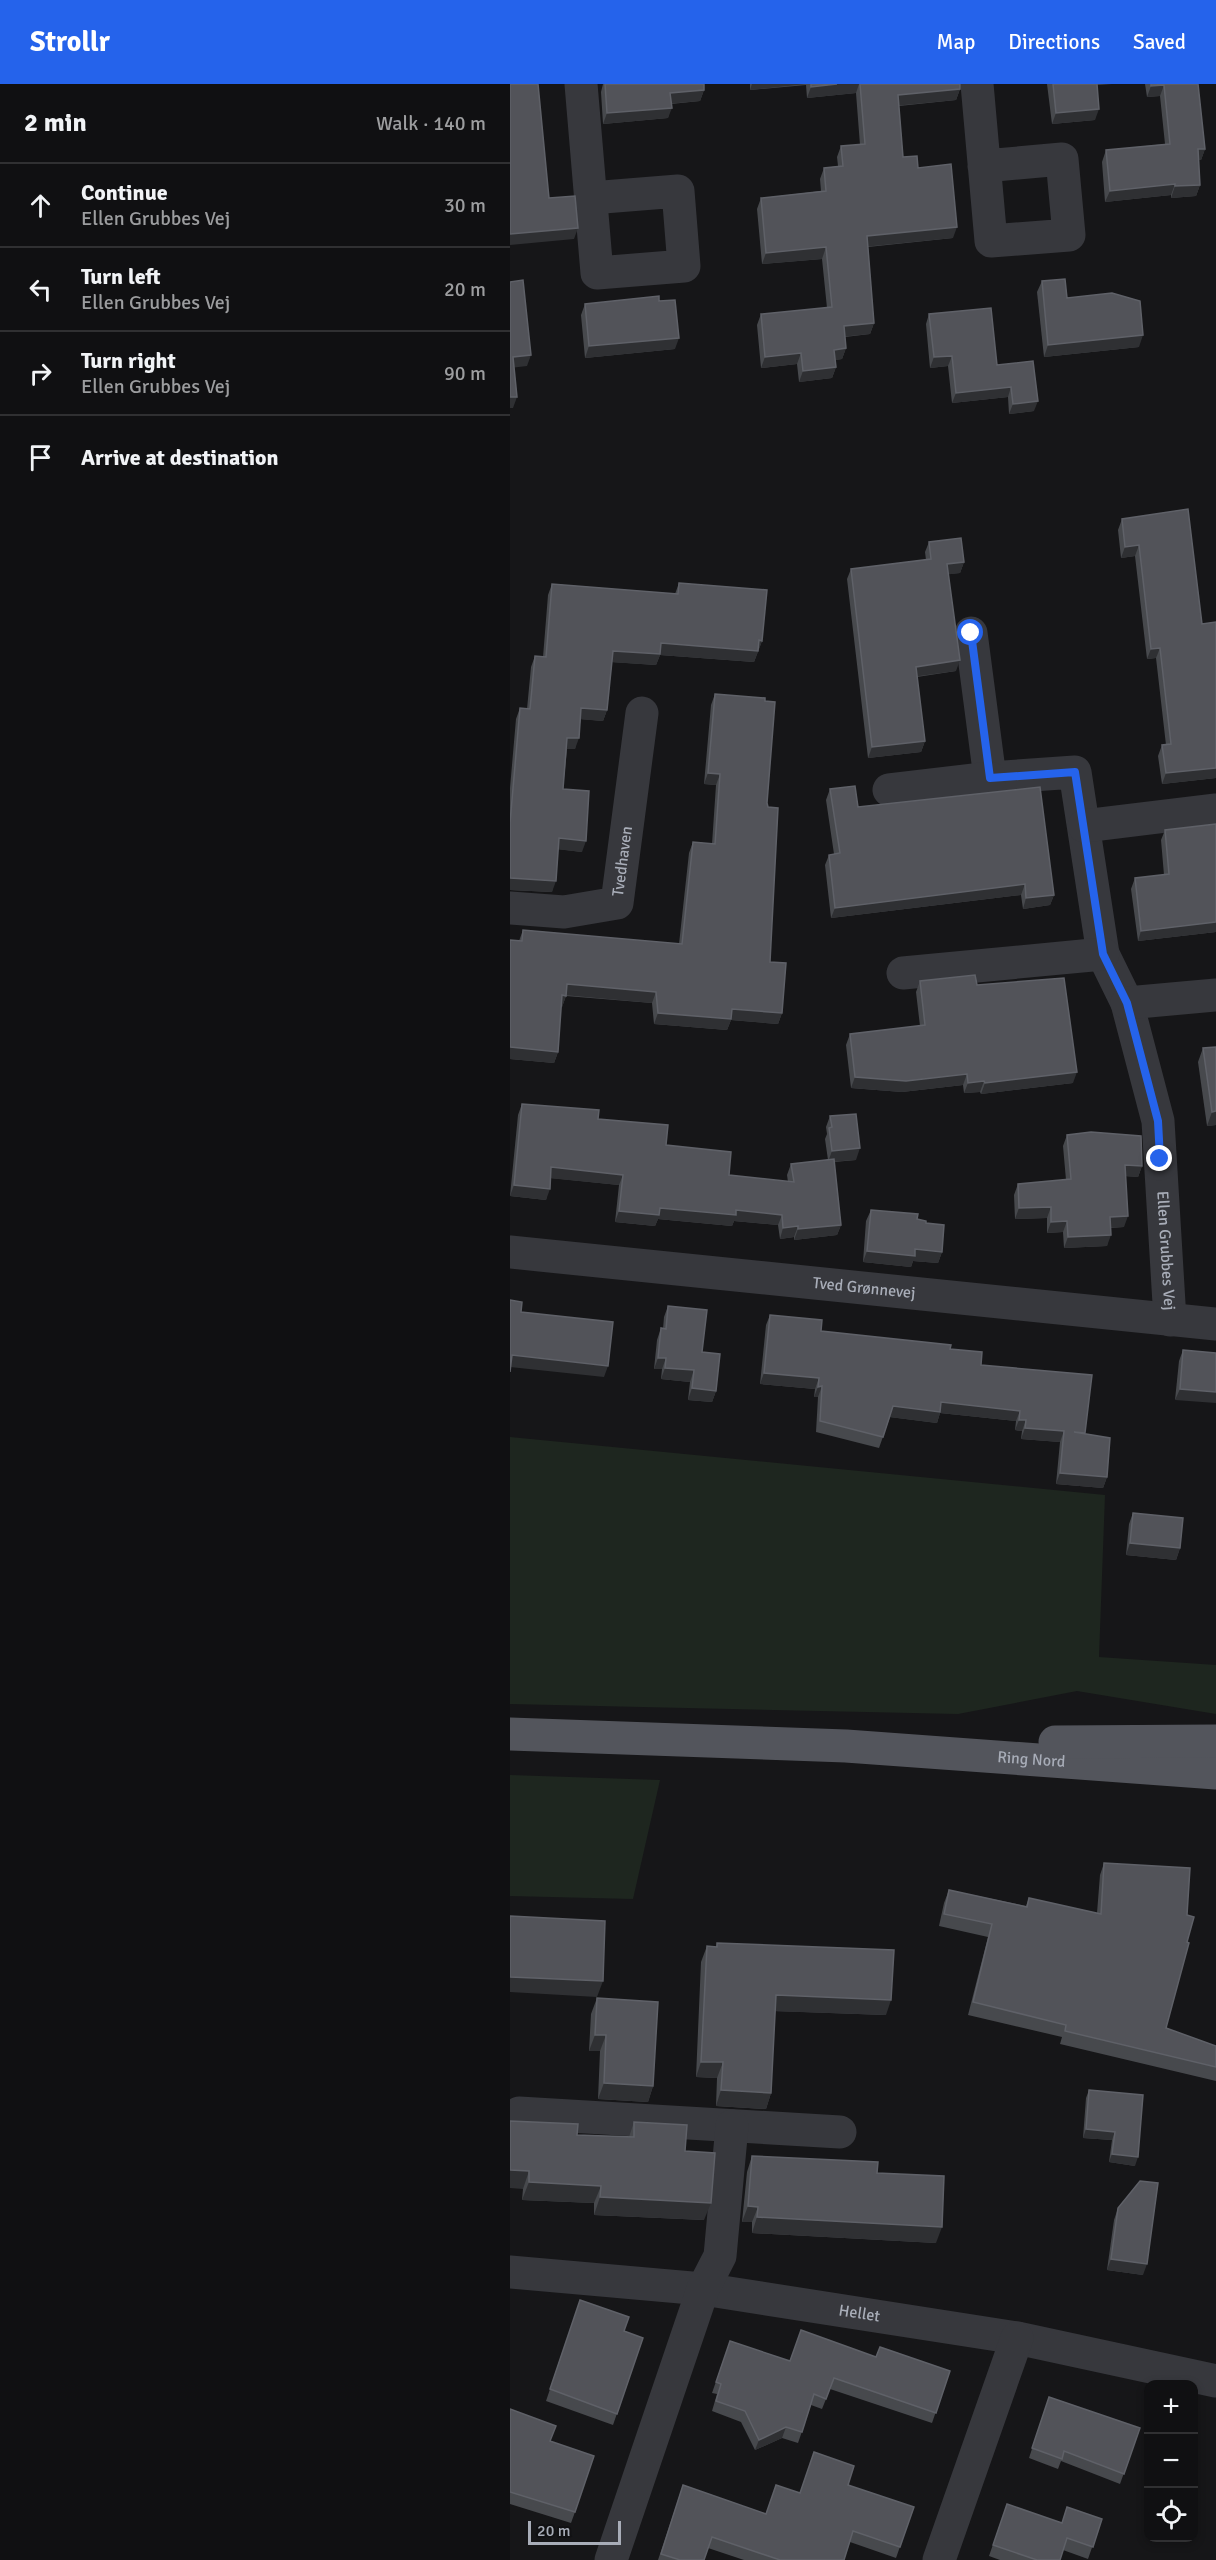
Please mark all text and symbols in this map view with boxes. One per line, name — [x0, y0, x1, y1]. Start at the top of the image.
text: Strollr — [30, 25, 110, 59]
text: Map — [937, 29, 975, 55]
text: Directions — [1008, 29, 1100, 55]
text: Saved — [1133, 29, 1186, 55]
text: 2 min — [24, 107, 87, 139]
text: Walk · 140 m — [376, 111, 486, 136]
text: Continue — [81, 179, 168, 206]
icon: ahead — [24, 189, 57, 222]
text: 30 m — [444, 193, 486, 218]
text: Ellen Grubbes Vej — [81, 206, 230, 231]
text: Turn left — [81, 263, 161, 290]
icon: left — [24, 273, 57, 306]
text: 20 m — [444, 277, 486, 302]
text: Ellen Grubbes Vej — [81, 290, 230, 315]
text: Turn right — [81, 347, 176, 374]
icon: right — [24, 357, 57, 390]
text: 90 m — [444, 361, 486, 386]
text: Ellen Grubbes Vej — [81, 374, 230, 399]
icon: arrive — [24, 441, 57, 474]
text: Arrive at destination — [81, 444, 278, 471]
route start — [957, 619, 983, 645]
street label: Tvedhaven — [608, 825, 637, 898]
route end — [1146, 1145, 1172, 1171]
street label: Ellen Grubbes Vej — [1152, 1190, 1179, 1311]
street label: Tved Grønnevej — [812, 1273, 916, 1303]
street label: Ring Nord — [997, 1747, 1066, 1772]
street label: Hellet — [837, 2300, 882, 2327]
map controls — [1144, 2380, 1198, 2542]
button: + — [1144, 2380, 1198, 2434]
button: − — [1144, 2434, 1198, 2488]
button: locate — [1144, 2488, 1198, 2542]
scale bar — [528, 2518, 621, 2546]
text: 20 m — [537, 2521, 571, 2541]

